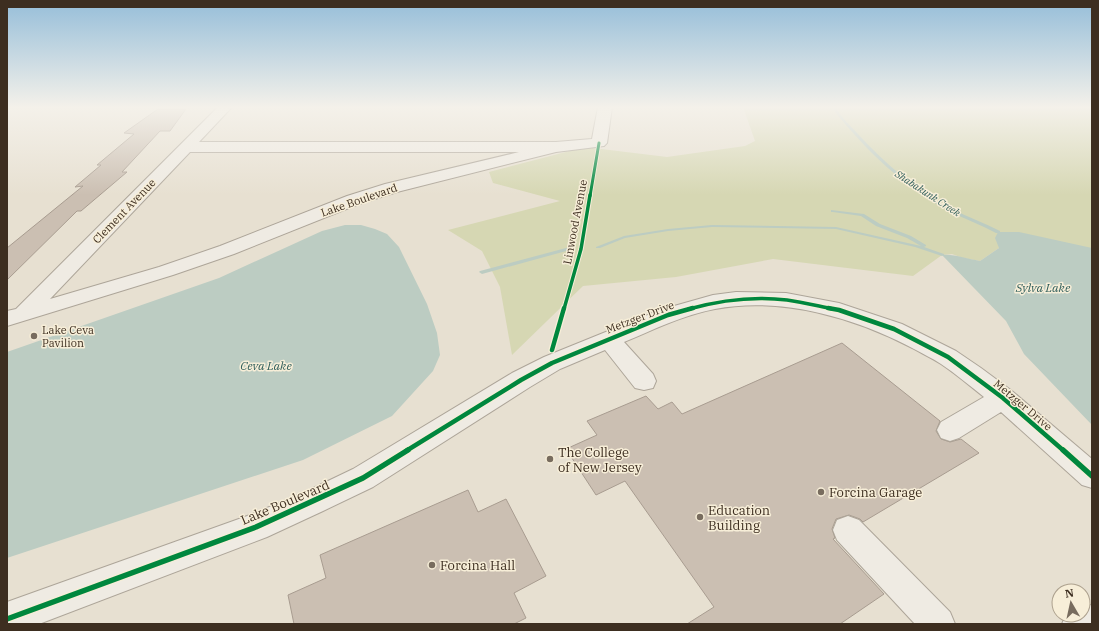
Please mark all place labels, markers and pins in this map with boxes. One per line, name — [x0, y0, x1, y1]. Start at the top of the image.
place label: Lake Ceva Pavilion — [42, 323, 94, 350]
marker: Lake Ceva Pavilion — [29, 331, 39, 341]
place label: The College of New Jersey — [558, 444, 642, 476]
marker: The College of New Jersey — [545, 454, 555, 464]
place label: Forcina Garage — [829, 484, 922, 501]
marker: Forcina Garage — [816, 487, 826, 497]
place label: Education Building — [708, 502, 770, 534]
marker: Education Building — [695, 512, 705, 522]
place label: Forcina Hall — [440, 557, 515, 574]
marker: Forcina Hall — [427, 560, 437, 570]

